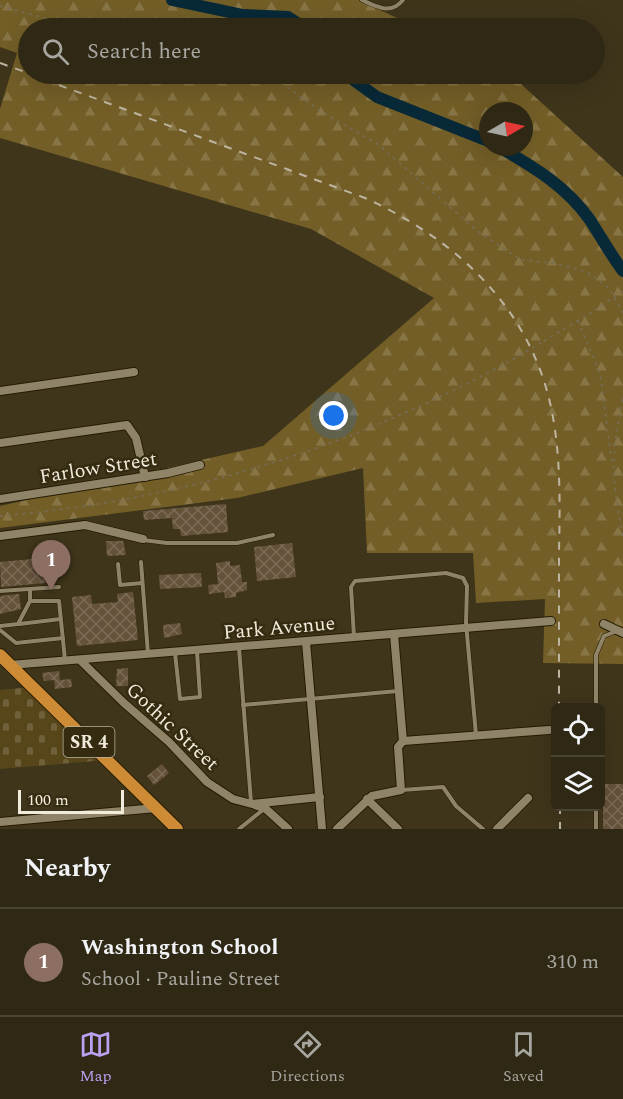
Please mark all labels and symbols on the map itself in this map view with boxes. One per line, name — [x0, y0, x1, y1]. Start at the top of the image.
north arrow — [479, 102, 533, 156]
your location — [319, 401, 348, 430]
street label: Farlow Street — [37, 444, 159, 492]
pin: 1 — [32, 540, 70, 590]
street label: Park Avenue — [222, 608, 336, 648]
street label: Gothic Street — [119, 675, 226, 778]
road number: SR 4 — [64, 727, 115, 757]
scale bar — [18, 787, 124, 814]

